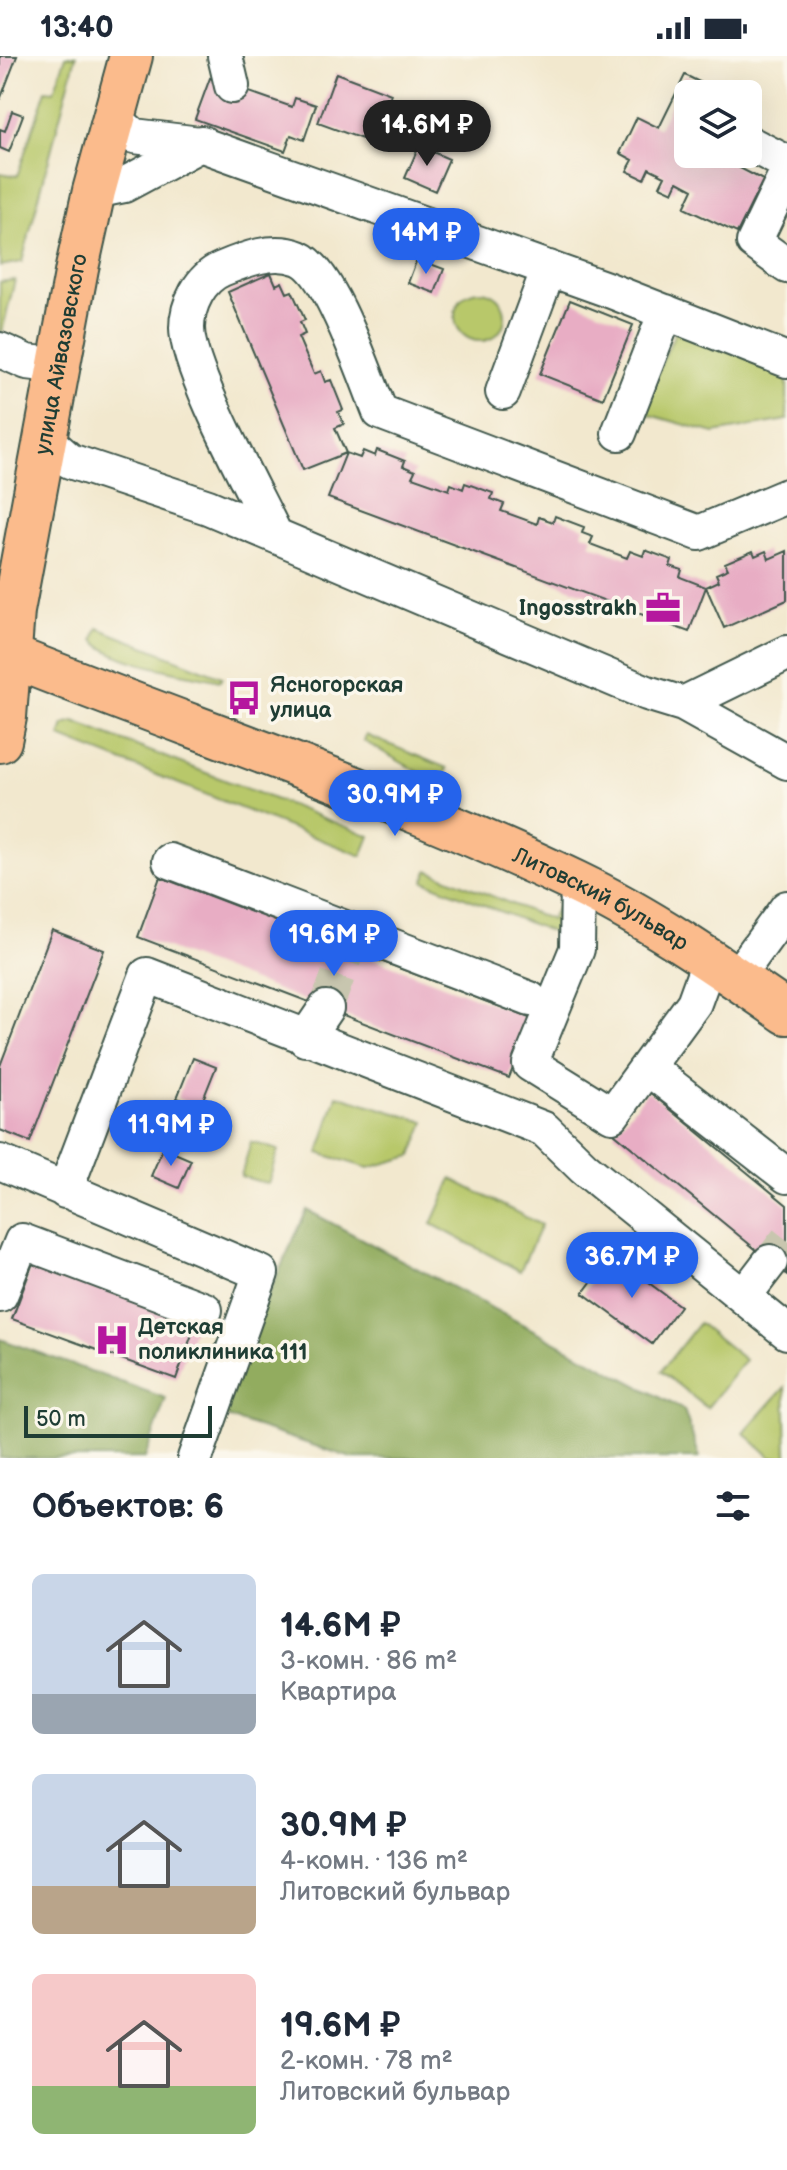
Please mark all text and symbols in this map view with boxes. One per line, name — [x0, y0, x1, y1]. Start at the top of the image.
text: 13:40 — [40, 10, 114, 46]
map controls — [674, 80, 762, 168]
button: layers — [674, 80, 762, 168]
pin: 14.6M ₽ — [353, 100, 501, 168]
text: 14.6M ₽ — [381, 110, 473, 141]
pin: 14M ₽ — [370, 208, 482, 276]
text: 14M ₽ — [391, 218, 461, 249]
street label: улица Айвазовского — [29, 251, 93, 457]
office icon: Ingosstrakh — [644, 589, 682, 627]
place label: Ingosstrakh — [519, 595, 637, 622]
place label: Ясногорская улица — [270, 672, 403, 724]
bus stop icon: Ясногорская улица — [225, 679, 263, 717]
pin: 30.9M ₽ — [321, 770, 469, 838]
text: 30.9M ₽ — [347, 780, 443, 811]
street label: Литовский бульвар — [508, 841, 694, 957]
pin: 19.6M ₽ — [260, 910, 408, 978]
text: 19.6M ₽ — [288, 920, 380, 951]
pin: 11.9M ₽ — [97, 1100, 245, 1168]
text: 11.9M ₽ — [127, 1110, 215, 1141]
pin: 36.7M ₽ — [558, 1232, 706, 1300]
text: 36.7M ₽ — [584, 1242, 680, 1273]
place label: Детская поликлиника 111 — [138, 1314, 307, 1366]
hospital icon: Детская поликлиника 111 — [93, 1321, 131, 1359]
scale bar — [24, 1402, 212, 1438]
text: 50 m — [36, 1406, 86, 1433]
icon: filters — [711, 1484, 755, 1528]
text: Объектов: 6 — [32, 1486, 224, 1527]
text: 14.6M ₽ — [280, 1605, 401, 1646]
icon: home — [96, 1606, 192, 1702]
text: 3-комн. · 86 m² — [280, 1646, 457, 1677]
text: Квартира — [280, 1677, 397, 1708]
text: 30.9M ₽ — [280, 1805, 407, 1846]
icon: home — [96, 1806, 192, 1902]
text: 4-комн. · 136 m² — [280, 1846, 468, 1877]
text: Литовский бульвар — [280, 1877, 510, 1908]
text: 19.6M ₽ — [280, 2005, 401, 2046]
icon: home — [96, 2006, 192, 2102]
text: 2-комн. · 78 m² — [280, 2046, 453, 2077]
text: Литовский бульвар — [280, 2077, 510, 2108]

